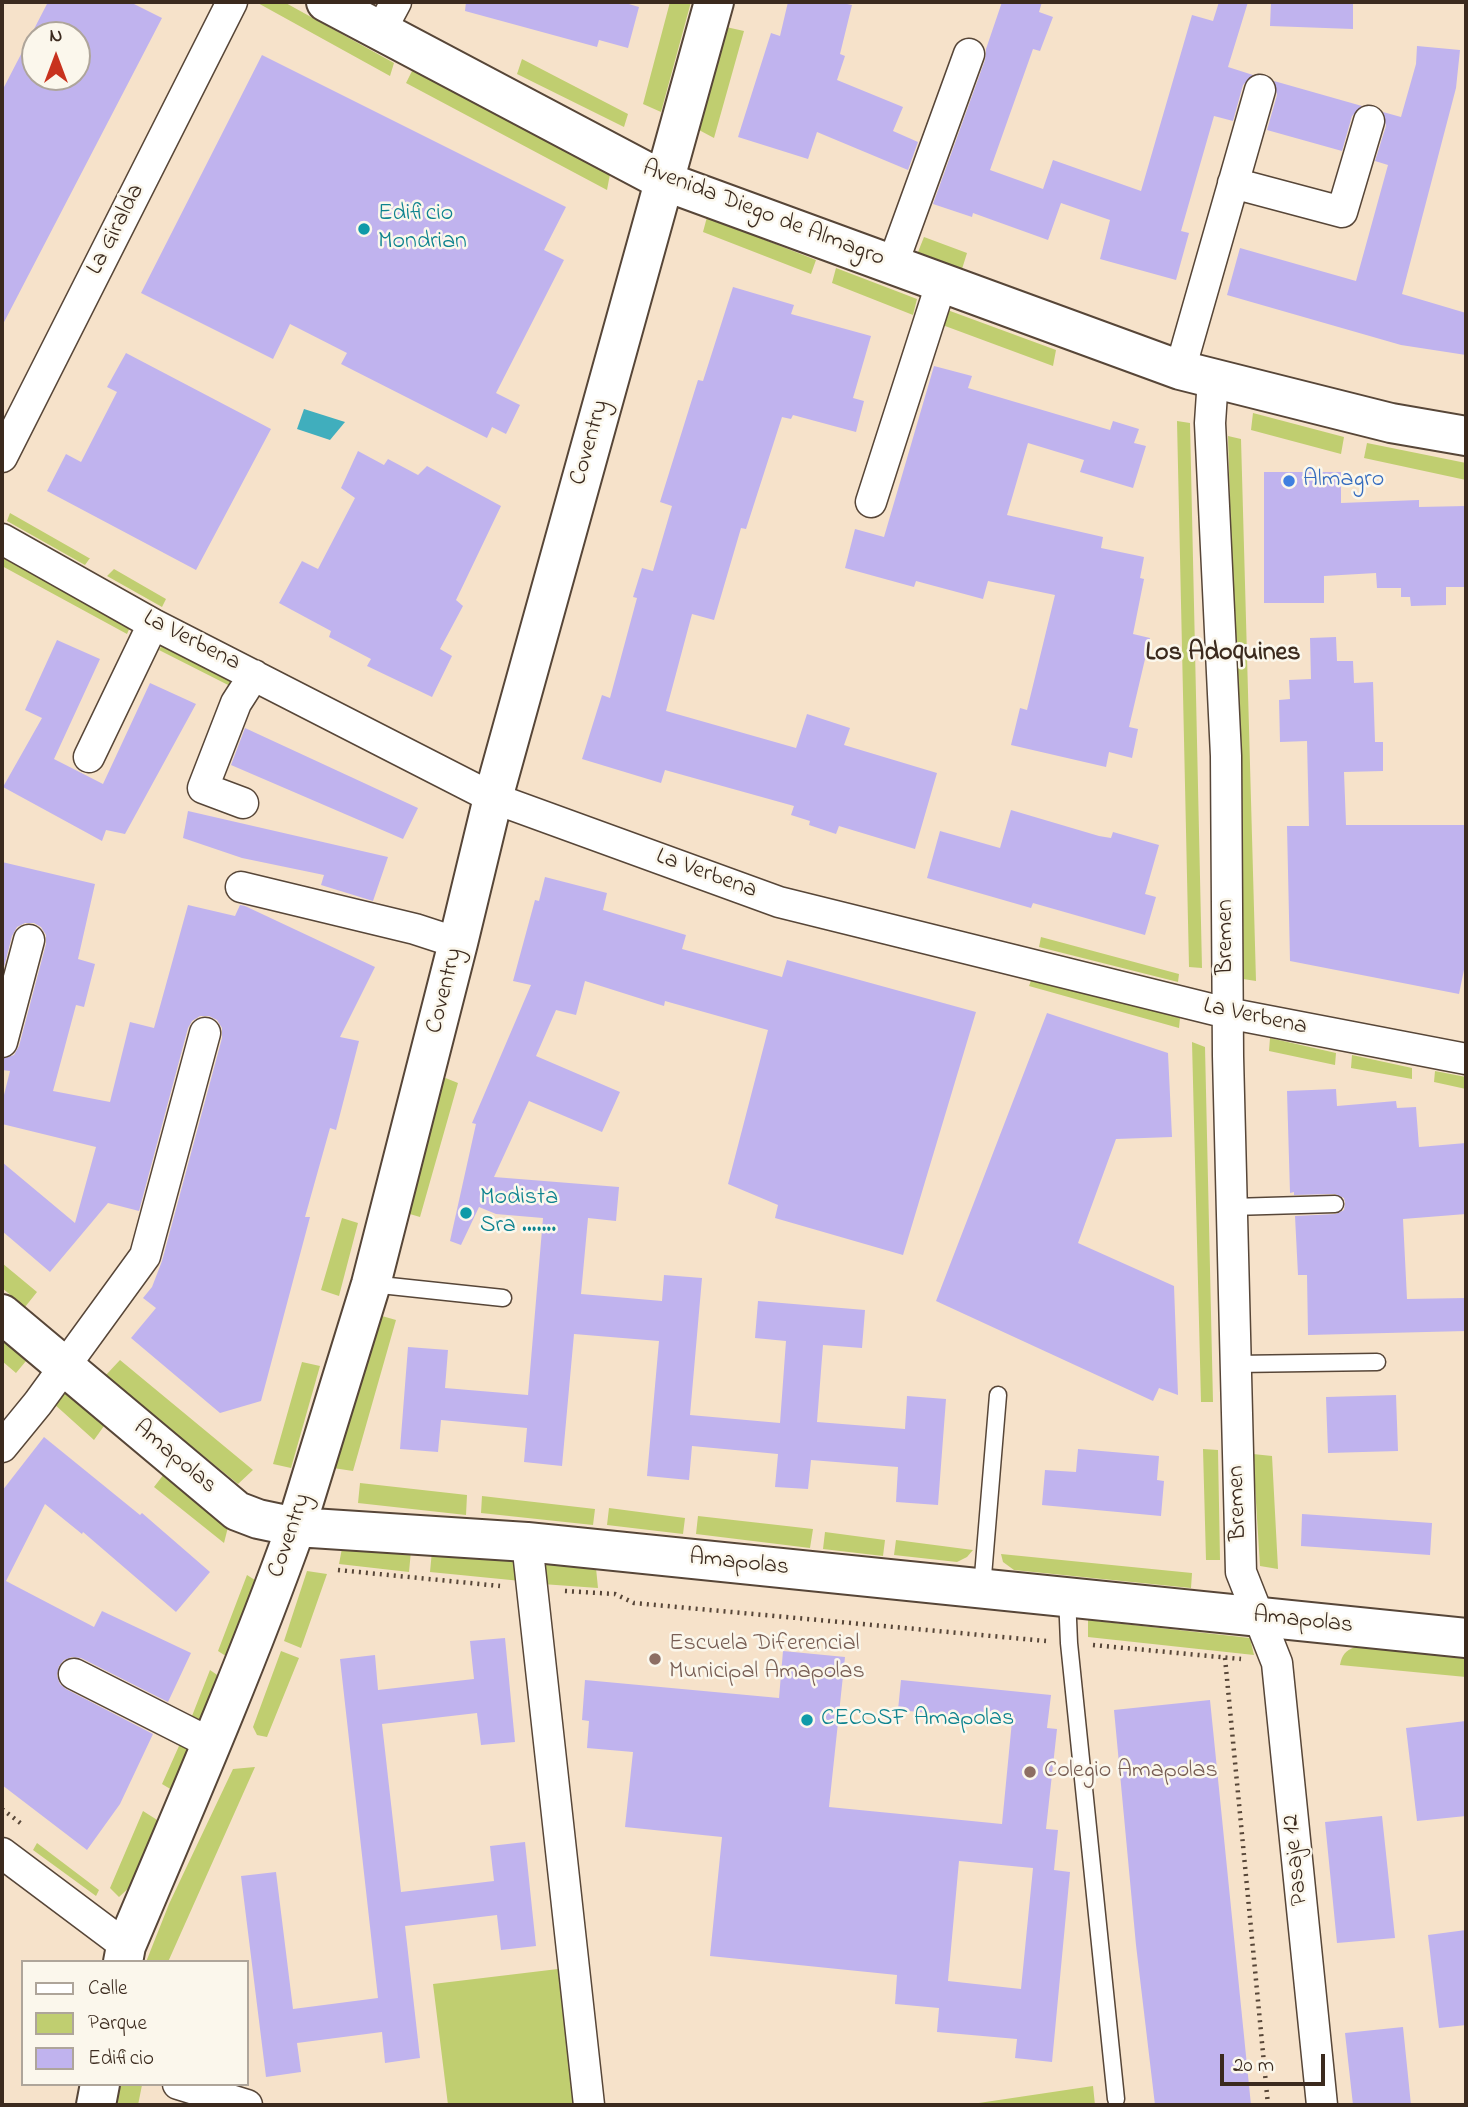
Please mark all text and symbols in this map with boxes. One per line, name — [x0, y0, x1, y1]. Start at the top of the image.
north arrow — [21, 21, 91, 91]
text: N — [50, 23, 62, 50]
street label: Avenida Diego de Almagro — [638, 155, 888, 275]
street label: La Giralda — [82, 180, 152, 280]
place label: Edificio Mondrian — [378, 201, 467, 257]
marker: Edificio Mondrian — [356, 221, 372, 237]
street label: Coventry — [565, 397, 617, 489]
place label: Almagro — [1303, 467, 1384, 495]
marker: Almagro — [1281, 473, 1297, 489]
street label: La Verbena — [137, 605, 245, 679]
district label: Los Adoquines — [1145, 639, 1301, 671]
street label: La Verbena — [651, 843, 761, 907]
street label: Bremen — [1213, 899, 1241, 975]
street label: Coventry — [421, 945, 471, 1037]
street label: La Verbena — [1200, 993, 1310, 1043]
place label: Modista Sra ....... — [480, 1185, 558, 1241]
marker: Modista Sra ....... — [458, 1205, 474, 1221]
street label: Amapolas — [126, 1415, 222, 1501]
street label: Bremen — [1223, 1465, 1255, 1541]
street label: Coventry — [263, 1490, 319, 1582]
street label: Amapolas — [688, 1544, 790, 1584]
street label: Amapolas — [1252, 1602, 1354, 1642]
place label: Escuela Diferencial Municipal Amapolas — [669, 1631, 865, 1687]
marker: Escuela Diferencial Municipal Amapolas — [647, 1651, 663, 1667]
place label: CECOSF Amapolas — [821, 1706, 1014, 1734]
marker: CECOSF Amapolas — [799, 1712, 815, 1728]
place label: Colegio Amapolas — [1044, 1758, 1218, 1786]
marker: Colegio Amapolas — [1022, 1764, 1038, 1780]
street label: Pasaje 12 — [1278, 1813, 1316, 1907]
legend — [21, 1960, 248, 2086]
text: Calle — [88, 1974, 127, 2004]
text: Parque — [88, 2009, 147, 2039]
scale bar — [1223, 2040, 1328, 2084]
text: Edificio — [88, 2044, 154, 2074]
text: 20 m — [1233, 2051, 1274, 2081]

